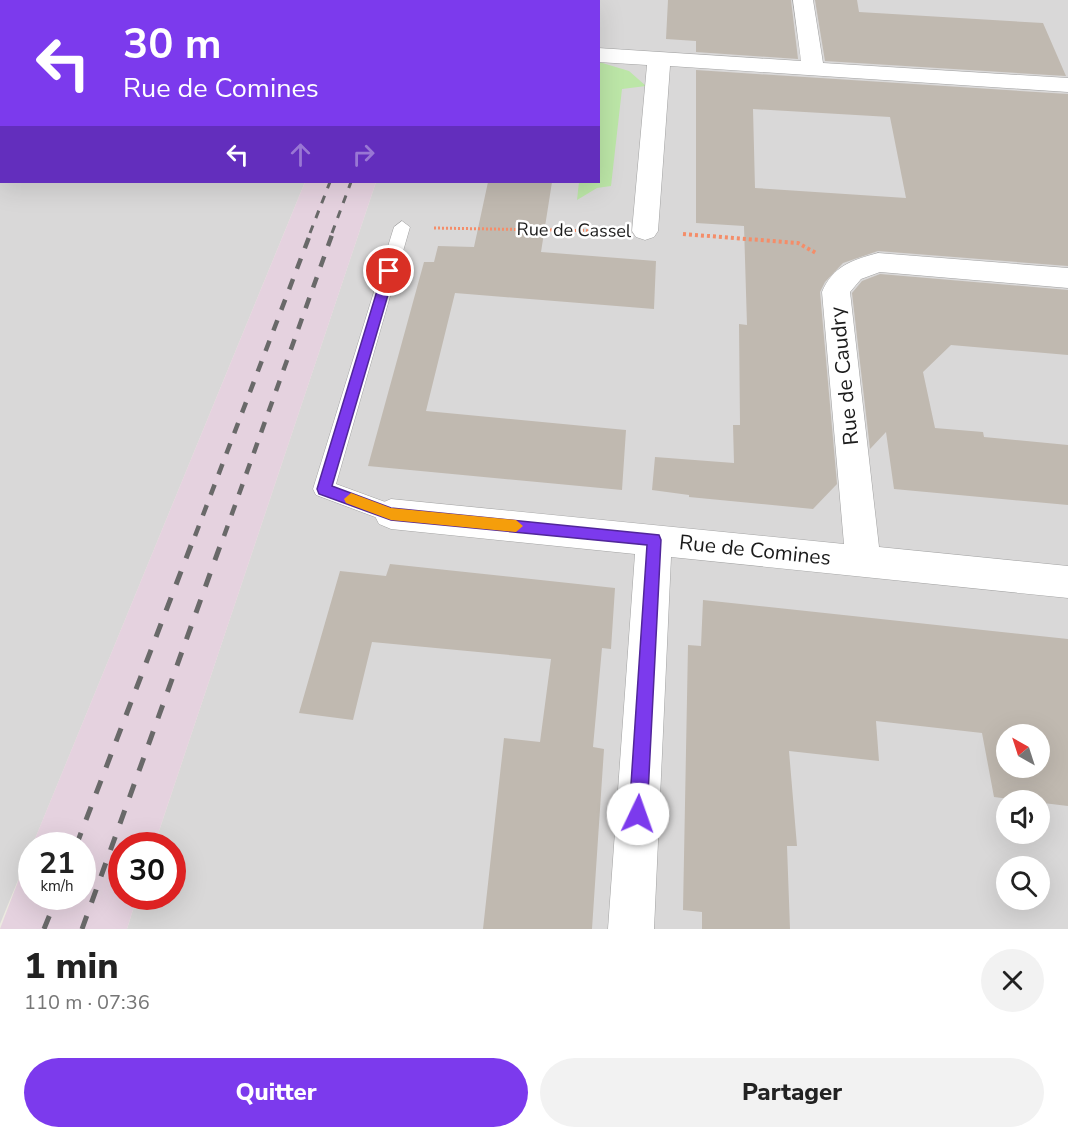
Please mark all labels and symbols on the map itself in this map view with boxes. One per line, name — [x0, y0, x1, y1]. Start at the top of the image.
street label: Rue de Cassel — [516, 217, 632, 243]
pin — [363, 245, 414, 296]
street label: Rue de Caudry — [823, 305, 865, 447]
street label: Rue de Comines — [678, 528, 832, 572]
north arrow — [996, 724, 1050, 778]
position arrow — [606, 782, 670, 846]
speed limit sign: 30 — [108, 832, 186, 910]

